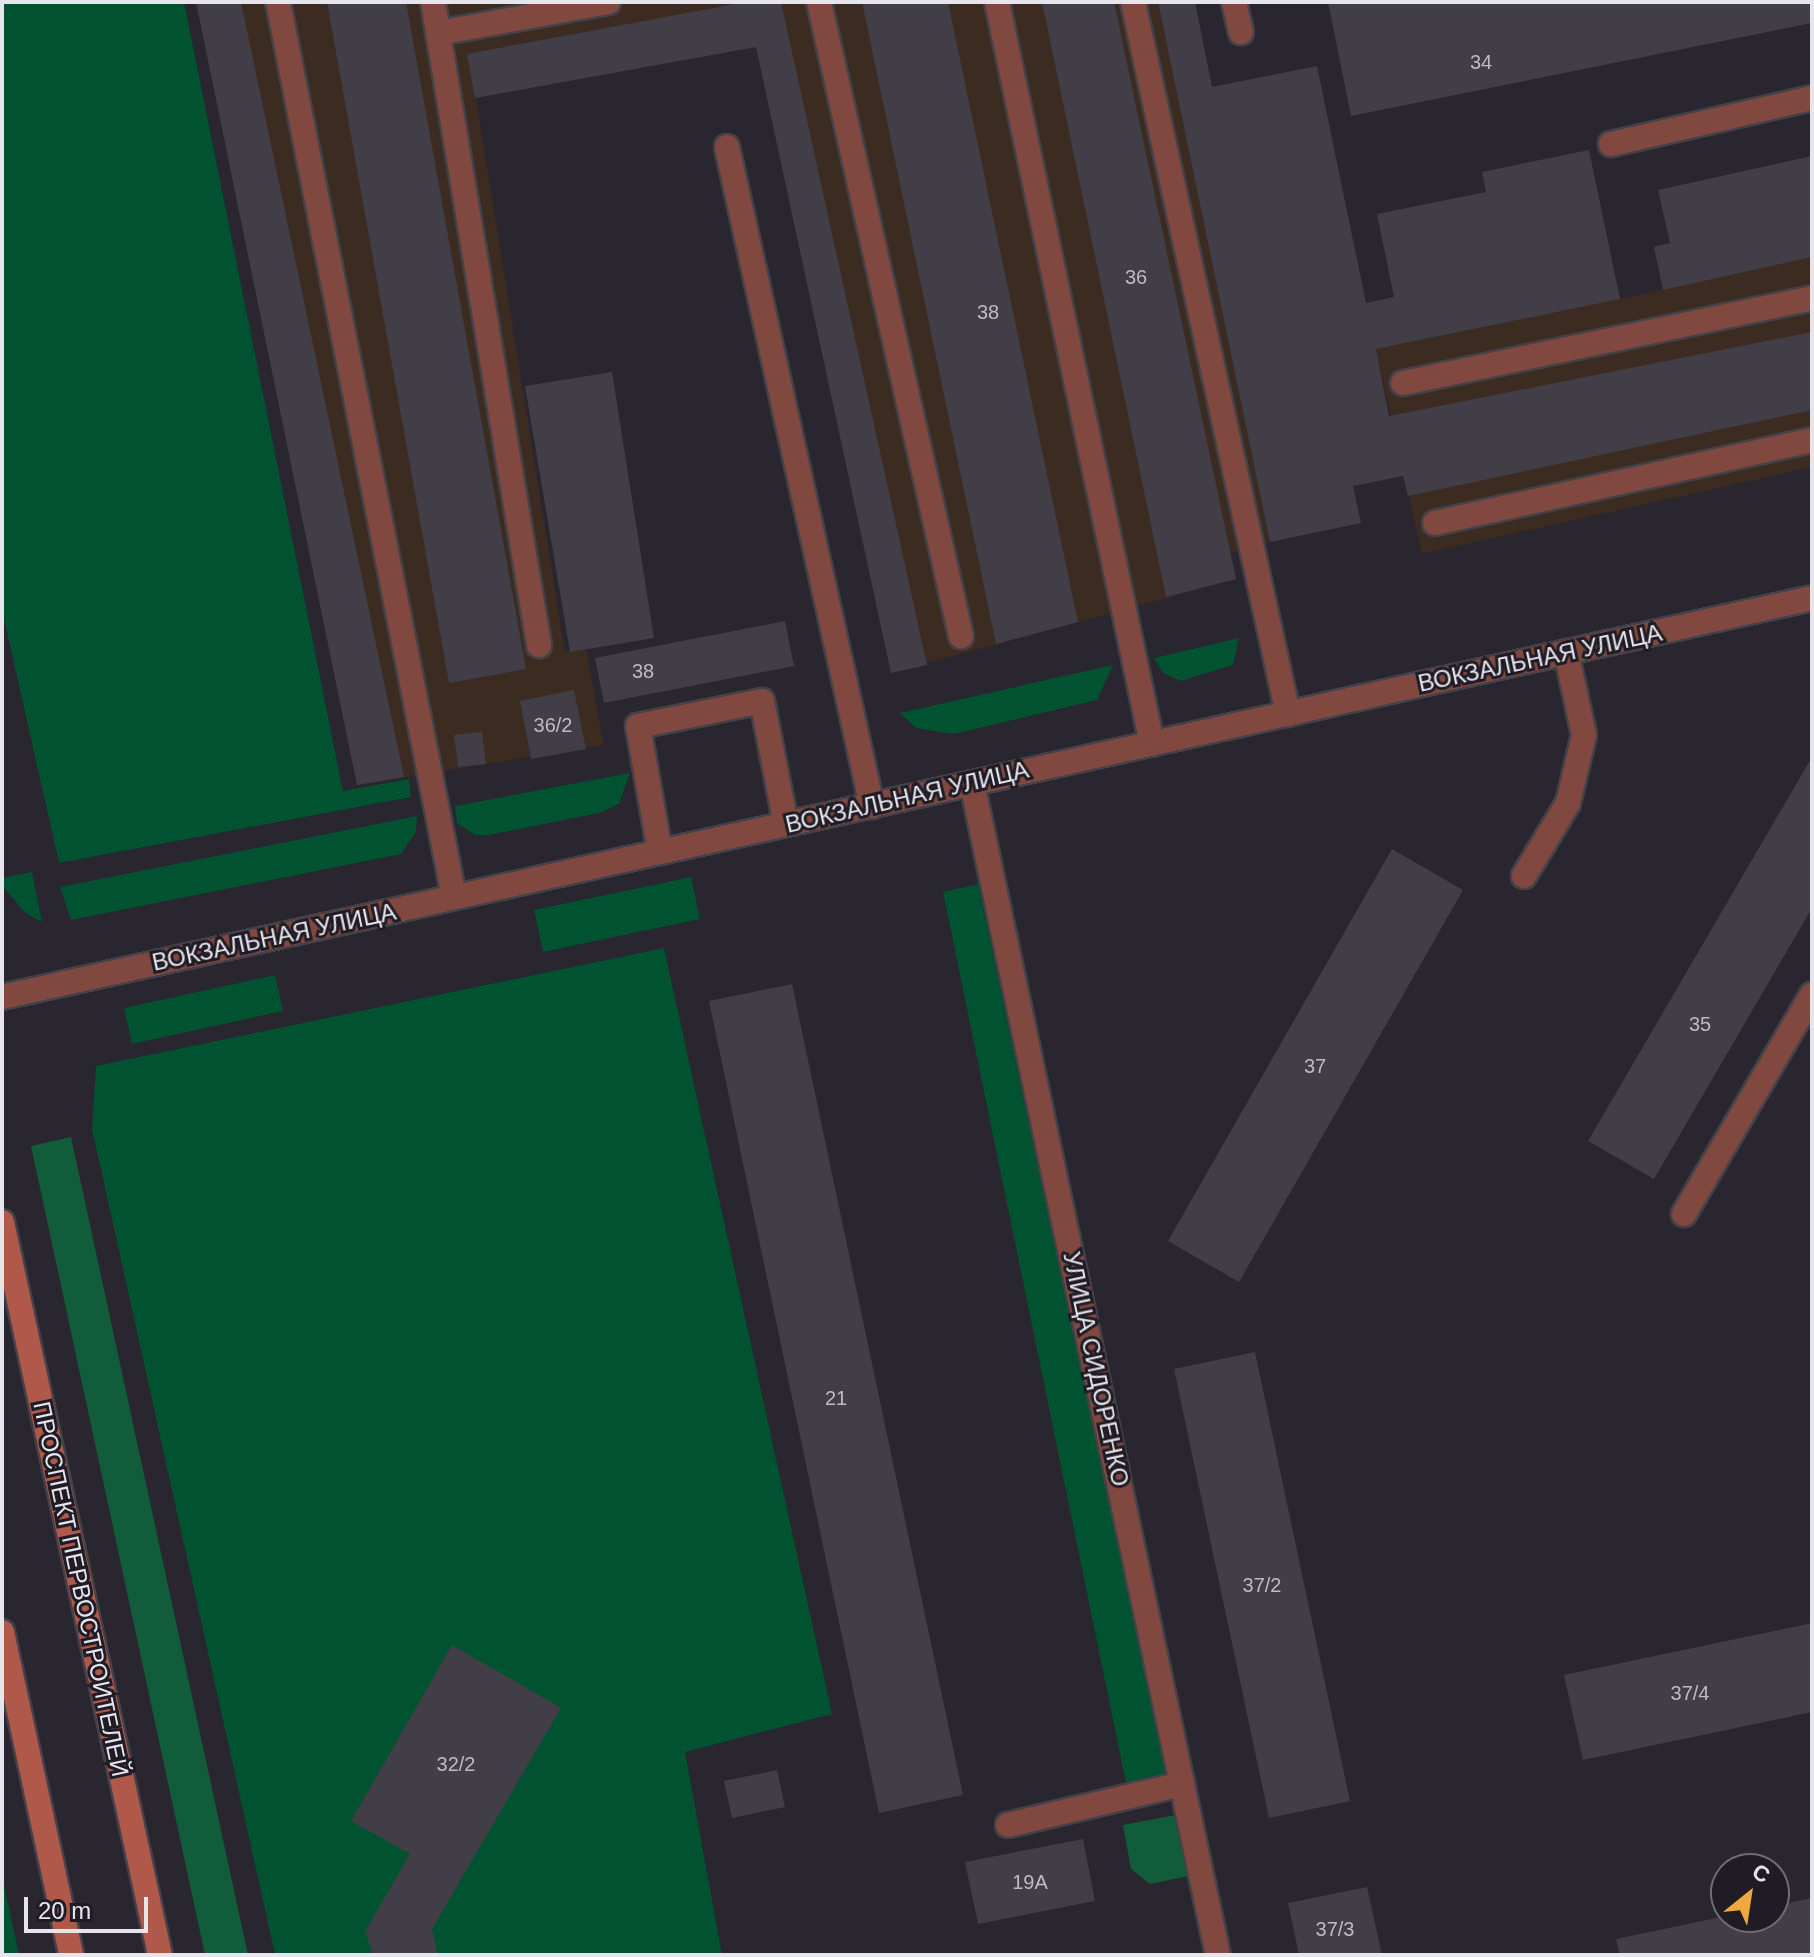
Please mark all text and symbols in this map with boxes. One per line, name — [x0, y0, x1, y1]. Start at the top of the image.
house number: 34 — [1470, 50, 1492, 74]
house number: 36 — [1125, 265, 1147, 289]
house number: 38 — [977, 300, 999, 324]
street label: ВОКЗАЛЬНАЯ УЛИЦА — [1415, 618, 1665, 698]
house number: 38 — [632, 659, 654, 683]
house number: 36/2 — [534, 713, 572, 737]
street label: ВОКЗАЛЬНАЯ УЛИЦА — [783, 755, 1031, 839]
street label: ВОКЗАЛЬНАЯ УЛИЦА — [149, 897, 399, 977]
house number: 35 — [1689, 1012, 1711, 1036]
house number: 37 — [1304, 1054, 1326, 1078]
street label: УЛИЦА СИДОРЕНКО — [1057, 1249, 1135, 1489]
house number: 21 — [825, 1386, 847, 1410]
street label: ПРОСПЕКТ ПЕРВОСТРОИТЕЛЕЙ — [27, 1399, 135, 1779]
house number: 37/2 — [1243, 1573, 1281, 1597]
house number: 37/4 — [1671, 1681, 1709, 1705]
house number: 32/2 — [437, 1752, 475, 1776]
north arrow — [1710, 1853, 1790, 1933]
text: С — [1748, 1859, 1774, 1888]
house number: 19А — [1012, 1870, 1048, 1894]
scale bar — [28, 1881, 152, 1931]
text: 20 m — [38, 1897, 91, 1924]
house number: 37/3 — [1316, 1917, 1354, 1941]

